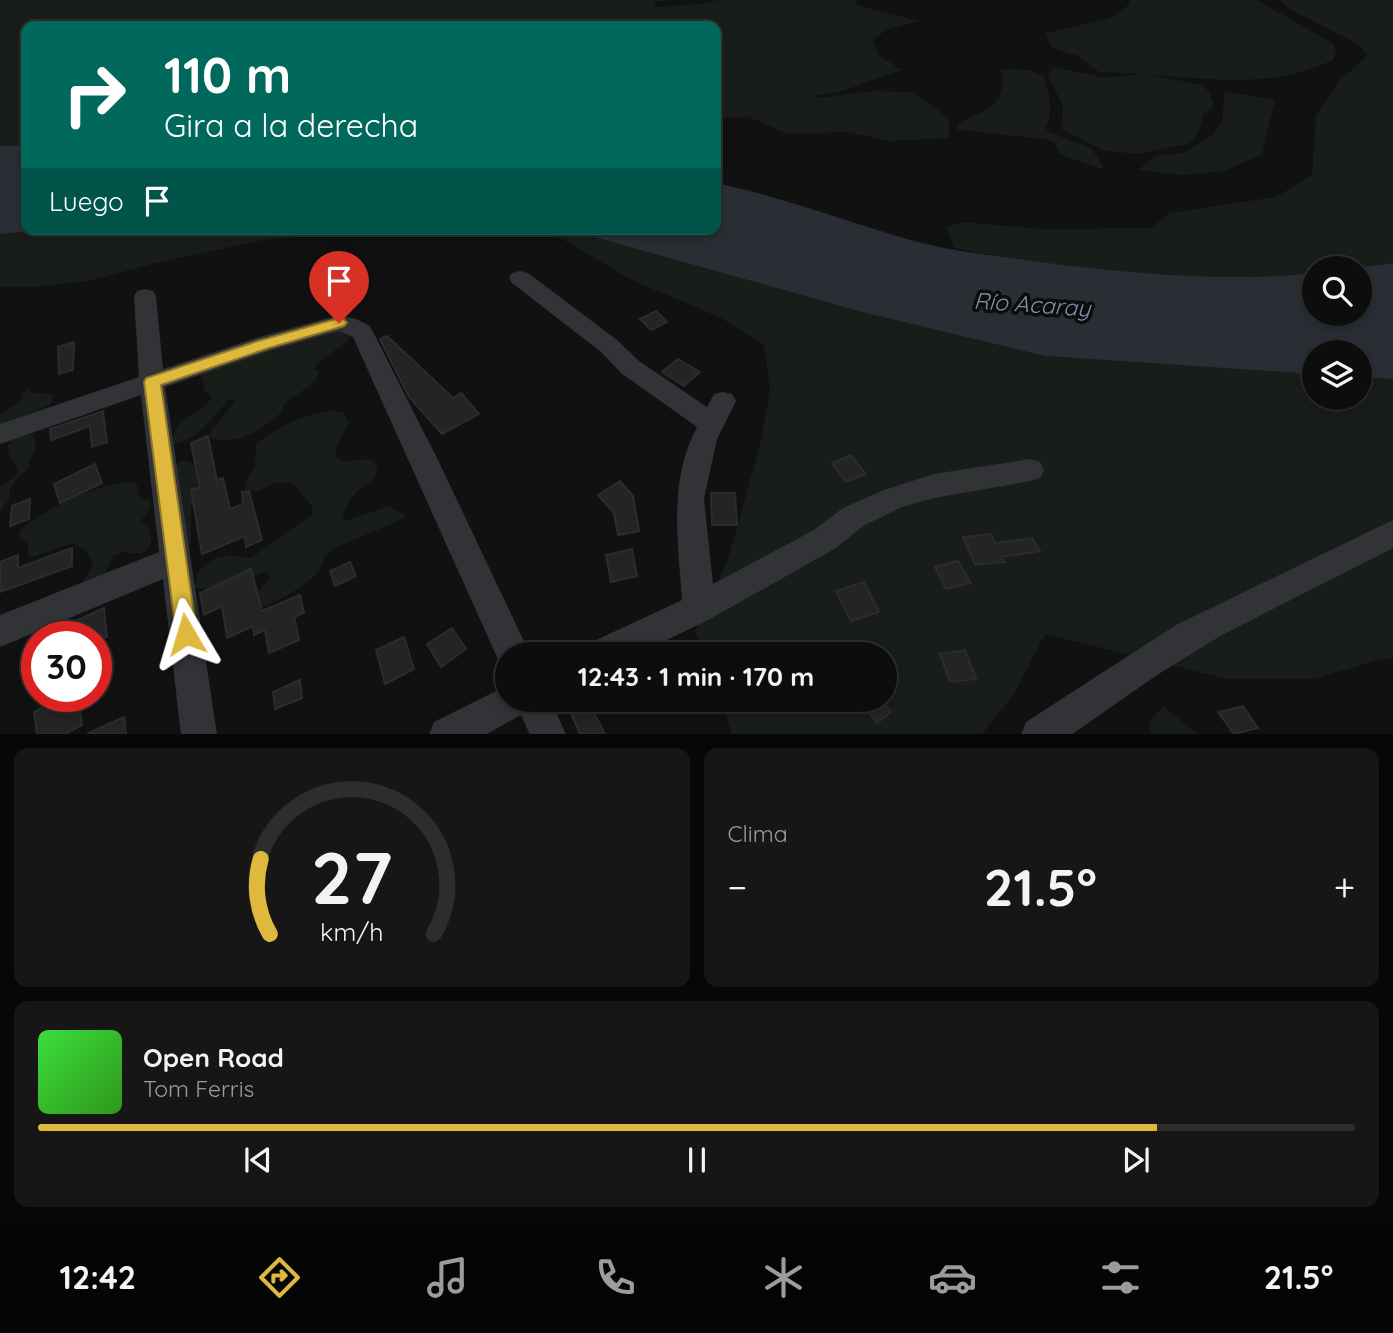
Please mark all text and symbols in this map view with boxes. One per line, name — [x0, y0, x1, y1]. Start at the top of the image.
text: 110 m — [164, 44, 291, 105]
icon: right — [49, 49, 140, 140]
text: Gira a la derecha — [164, 105, 418, 145]
icon: arrive — [138, 182, 176, 220]
text: Luego — [49, 185, 124, 218]
pin — [309, 251, 369, 323]
map controls — [1302, 256, 1372, 410]
button: search — [1302, 256, 1372, 326]
icon: arrive — [320, 262, 358, 300]
water label: Río Acaray — [973, 285, 1093, 323]
button: layers — [1302, 340, 1372, 410]
position arrow — [149, 597, 223, 671]
speed limit sign: 30 — [21, 621, 112, 712]
text: 12:43 · 1 min · 170 m — [578, 660, 814, 693]
text: Clima — [728, 819, 788, 848]
text: 27 — [311, 831, 392, 922]
text: 21.5° — [984, 854, 1097, 919]
text: − — [728, 863, 747, 911]
text: + — [1334, 863, 1355, 911]
text: km/h — [320, 915, 383, 946]
text: Open Road — [143, 1041, 284, 1074]
text: Tom Ferris — [143, 1074, 254, 1103]
icon: previous — [239, 1141, 277, 1179]
icon: pause — [678, 1141, 716, 1179]
icon: next — [1117, 1141, 1155, 1179]
icon: directions — [255, 1253, 304, 1302]
icon: music — [423, 1253, 472, 1302]
icon: phone — [591, 1253, 640, 1302]
icon: climate — [759, 1253, 808, 1302]
icon: car — [928, 1253, 977, 1302]
icon: filters — [1096, 1253, 1145, 1302]
text: 12:42 — [60, 1257, 136, 1297]
text: 21.5° — [1264, 1257, 1333, 1297]

